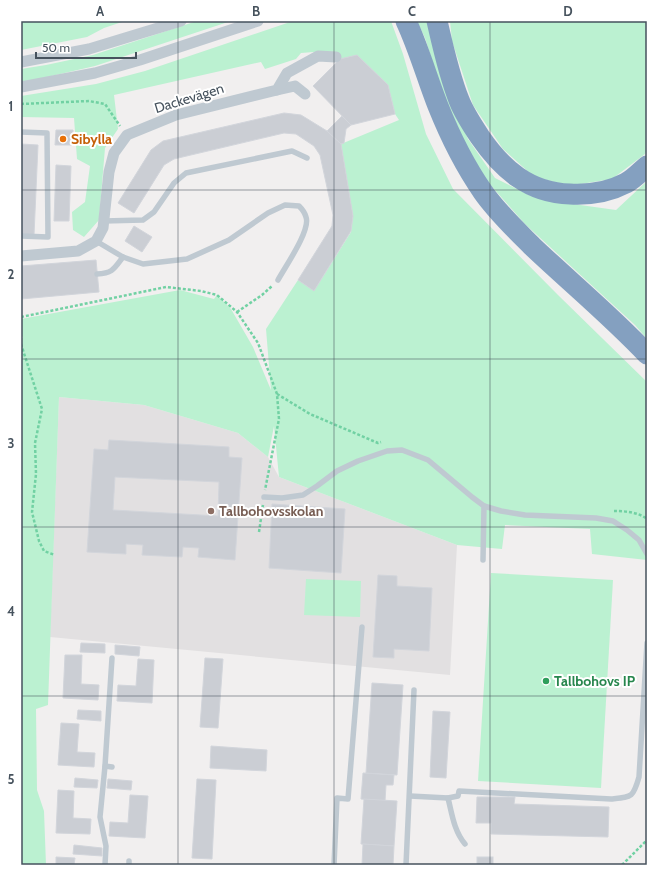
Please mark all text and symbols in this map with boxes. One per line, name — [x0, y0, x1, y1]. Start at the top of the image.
text: A — [96, 3, 105, 19]
text: B — [252, 3, 260, 19]
text: C — [408, 3, 416, 19]
text: D — [563, 3, 573, 19]
scale bar — [36, 34, 136, 60]
text: 50 m — [42, 40, 70, 55]
street label: Dackevägen — [152, 79, 226, 117]
text: 1 — [9, 98, 13, 114]
place label: Sibylla — [71, 130, 112, 148]
marker: Sibylla — [58, 134, 68, 144]
text: 2 — [8, 266, 15, 282]
text: 3 — [7, 435, 15, 451]
place label: Tallbohovsskolan — [219, 502, 323, 520]
marker: Tallbohovsskolan — [206, 506, 216, 516]
text: 4 — [7, 603, 15, 619]
place label: Tallbohovs IP — [554, 672, 636, 690]
marker: Tallbohovs IP — [541, 676, 551, 686]
text: 5 — [8, 771, 15, 787]

